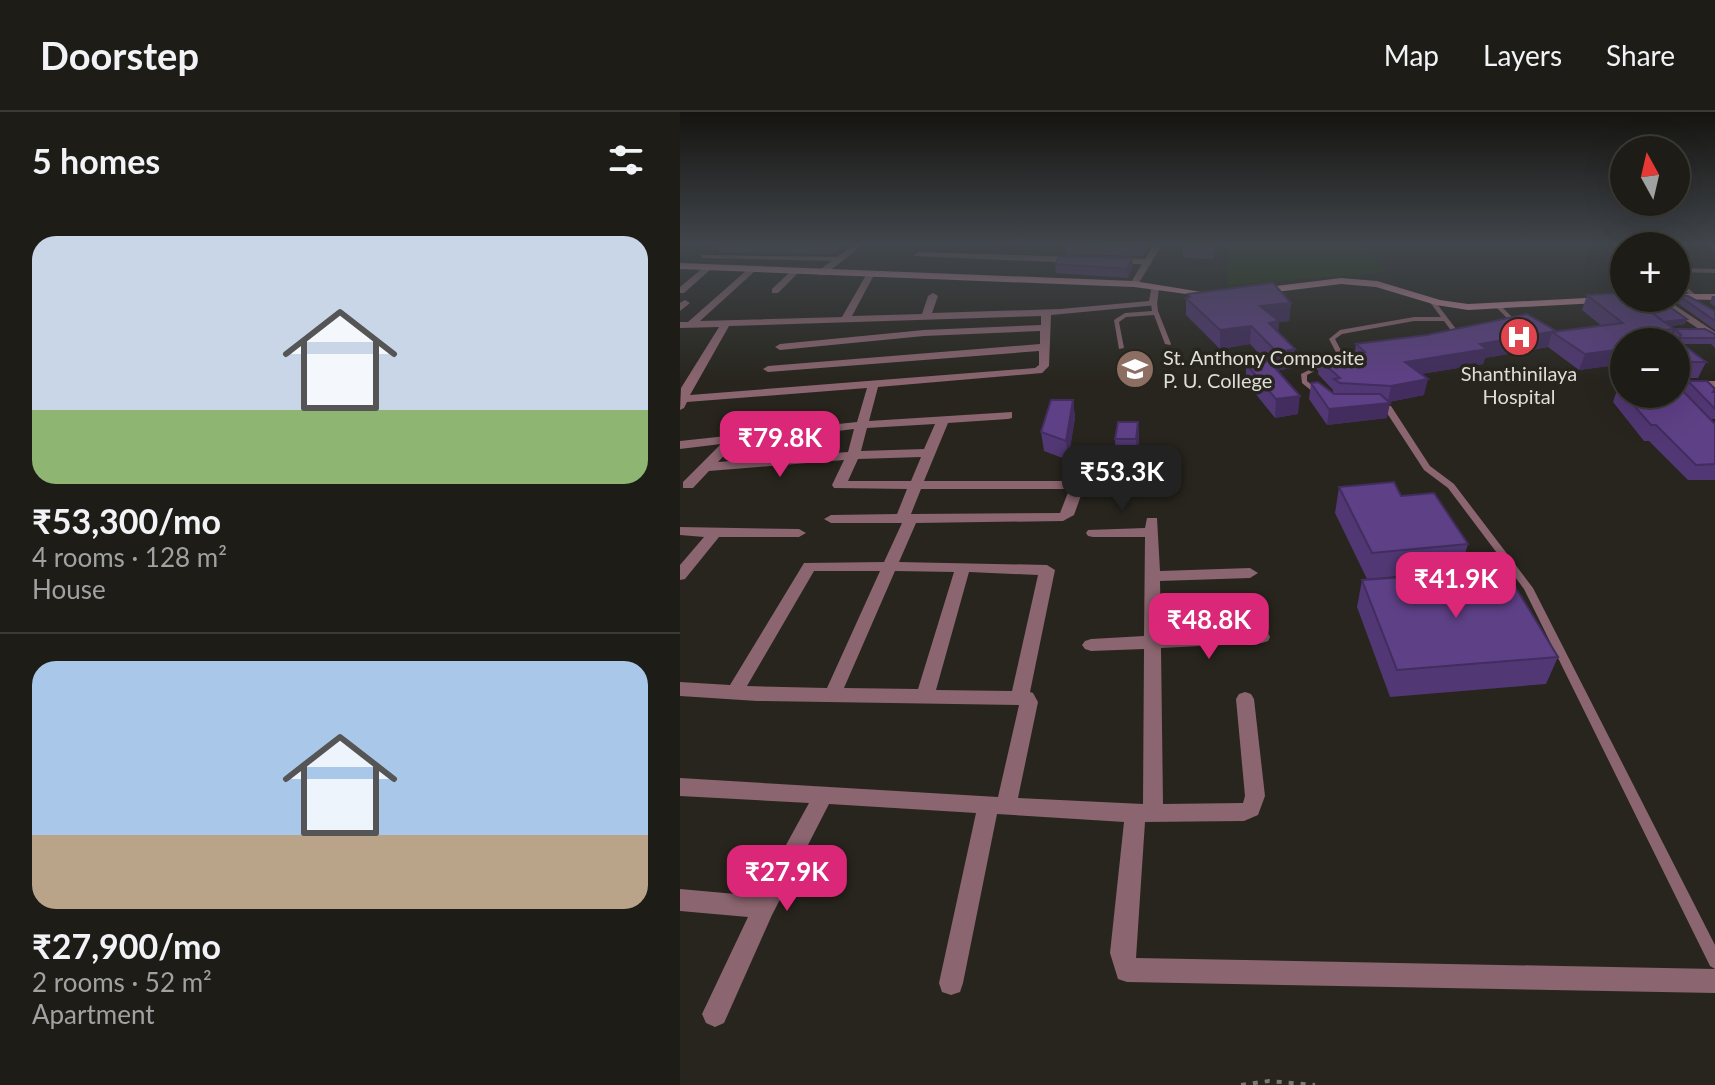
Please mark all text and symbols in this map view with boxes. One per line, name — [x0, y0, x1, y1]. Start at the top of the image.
text: Doorstep — [40, 32, 199, 78]
text: Map — [1384, 38, 1439, 72]
text: Layers — [1483, 38, 1562, 72]
text: Share — [1606, 38, 1675, 72]
north arrow — [1610, 136, 1690, 216]
map controls — [1610, 136, 1690, 408]
icon: filters — [604, 138, 648, 182]
text: 5 homes — [32, 140, 160, 181]
button: + — [1610, 232, 1690, 312]
icon: home — [268, 288, 412, 432]
hospital icon: Shanthinilaya Hospital — [1498, 316, 1540, 358]
button: − — [1610, 328, 1690, 408]
place label: St. Anthony Composite P. U. College — [1163, 345, 1364, 392]
school or university icon: St. Anthony Composite P. U. College — [1114, 348, 1156, 390]
place label: Shanthinilaya Hospital — [1461, 361, 1577, 408]
pin: ₹79.8K — [715, 411, 845, 479]
text: ₹79.8K — [738, 421, 822, 453]
pin: ₹53.3K — [1057, 445, 1187, 513]
text: ₹53.3K — [1080, 455, 1164, 487]
text: ₹53,300/mo — [32, 500, 221, 541]
text: 4 rooms · 128 m² — [32, 541, 227, 573]
pin: ₹41.9K — [1391, 552, 1521, 620]
text: ₹41.9K — [1414, 562, 1498, 594]
text: House — [32, 573, 106, 605]
pin: ₹48.8K — [1144, 593, 1274, 661]
text: ₹48.8K — [1167, 603, 1251, 635]
icon: home — [268, 713, 412, 857]
pin: ₹27.9K — [722, 845, 852, 913]
text: ₹27.9K — [745, 855, 829, 887]
text: ₹27,900/mo — [32, 925, 221, 966]
text: 2 rooms · 52 m² — [32, 966, 212, 998]
text: Apartment — [32, 998, 155, 1030]

